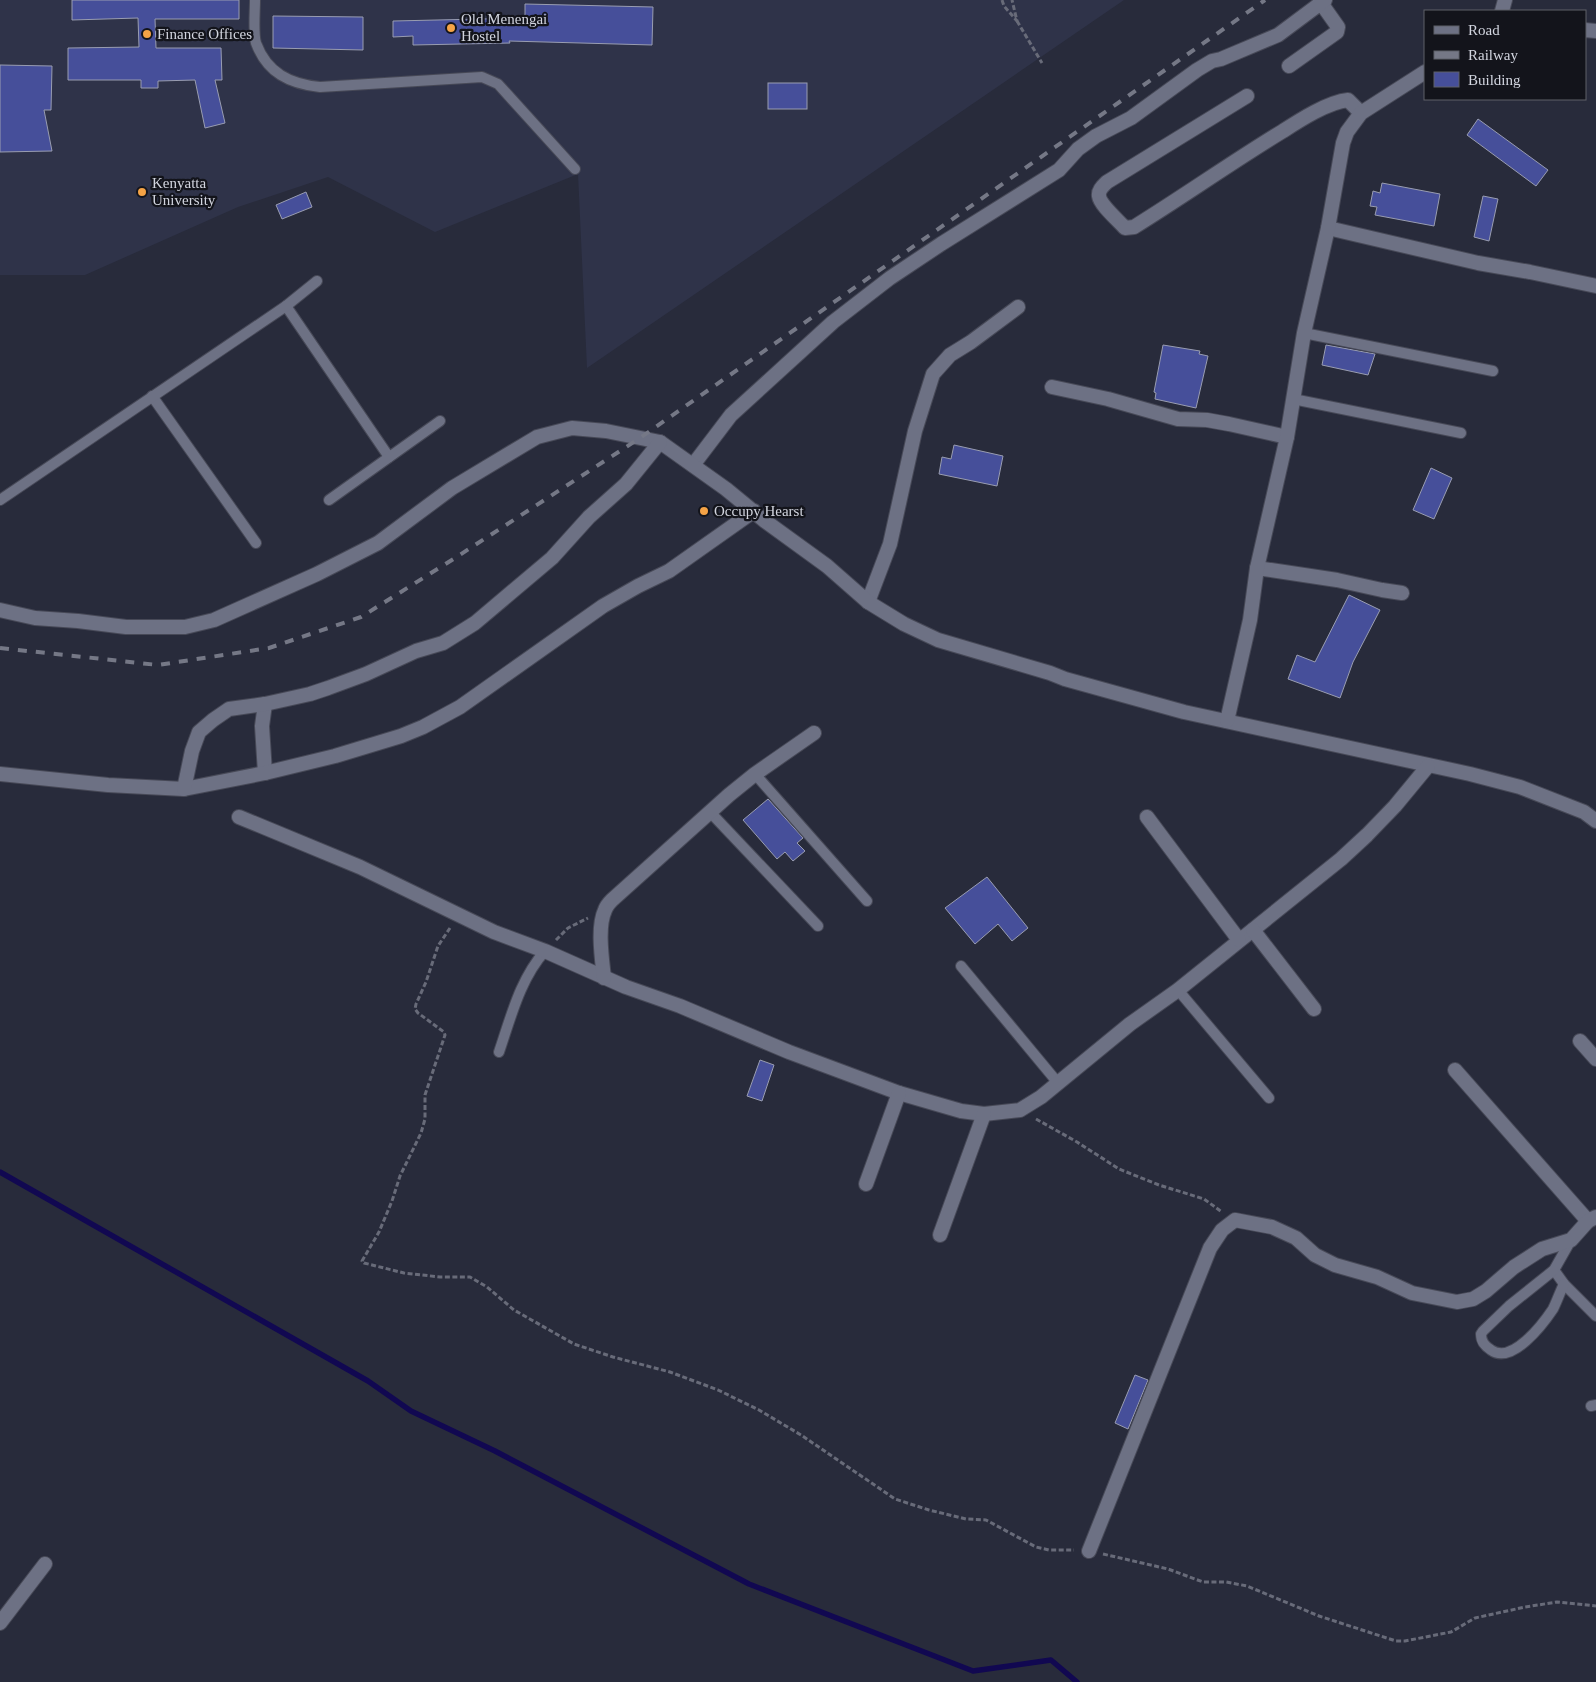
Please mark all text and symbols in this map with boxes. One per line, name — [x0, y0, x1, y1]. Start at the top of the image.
legend — [1424, 10, 1586, 100]
place label: Old Menengai Hostel — [461, 11, 547, 44]
marker: Old Menengai Hostel — [445, 22, 457, 34]
text: Road — [1468, 22, 1500, 38]
place label: Finance Offices — [157, 26, 252, 42]
marker: Finance Offices — [141, 28, 153, 40]
text: Railway — [1468, 47, 1518, 63]
text: Building — [1468, 72, 1521, 88]
place label: Kenyatta University — [152, 175, 216, 208]
marker: Kenyatta University — [136, 186, 148, 198]
place label: Occupy Hearst — [714, 503, 804, 519]
marker: Occupy Hearst — [698, 505, 710, 517]

